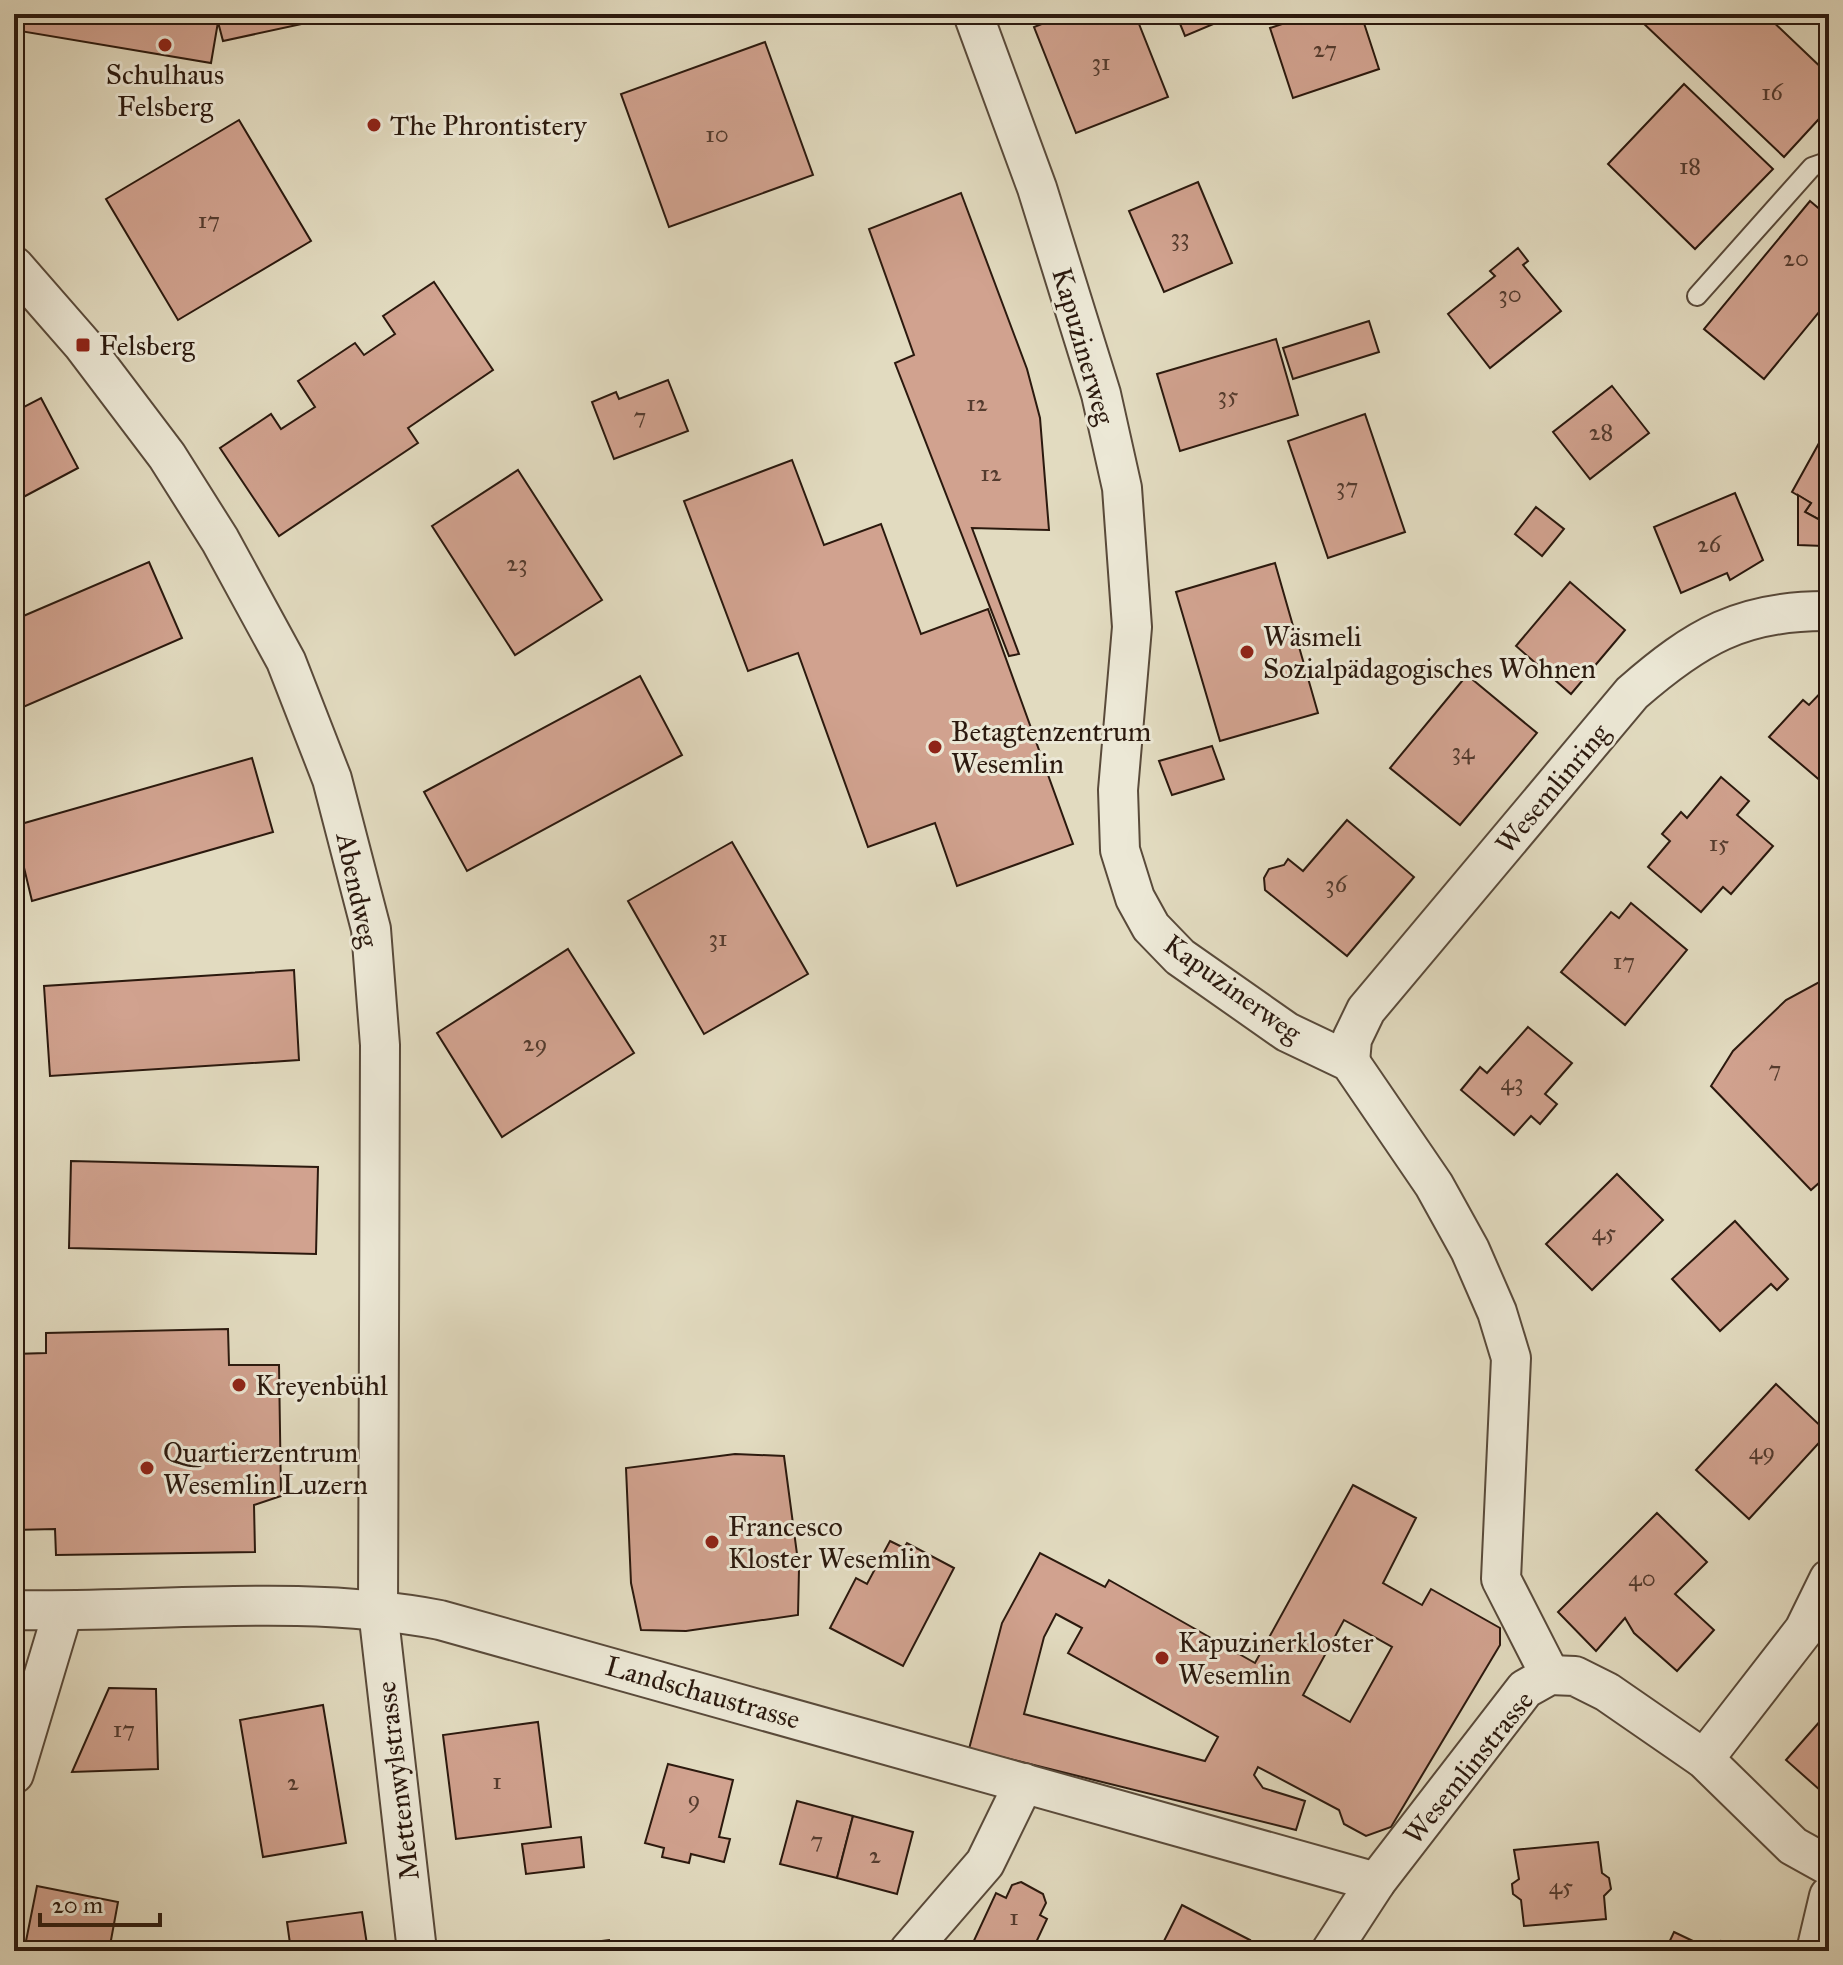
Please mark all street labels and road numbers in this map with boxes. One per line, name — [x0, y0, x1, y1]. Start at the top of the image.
street label: Kapuzinerweg — [1044, 264, 1123, 430]
street label: Wesemlinring — [1488, 715, 1618, 861]
street label: Abendweg — [328, 829, 387, 951]
street label: Kapuzinerweg — [1157, 927, 1309, 1051]
street label: Landschaustrasse — [602, 1648, 804, 1737]
street label: Mettenwylstrasse — [368, 1680, 427, 1882]
street label: Wesemlinstrasse — [1396, 1683, 1541, 1851]

